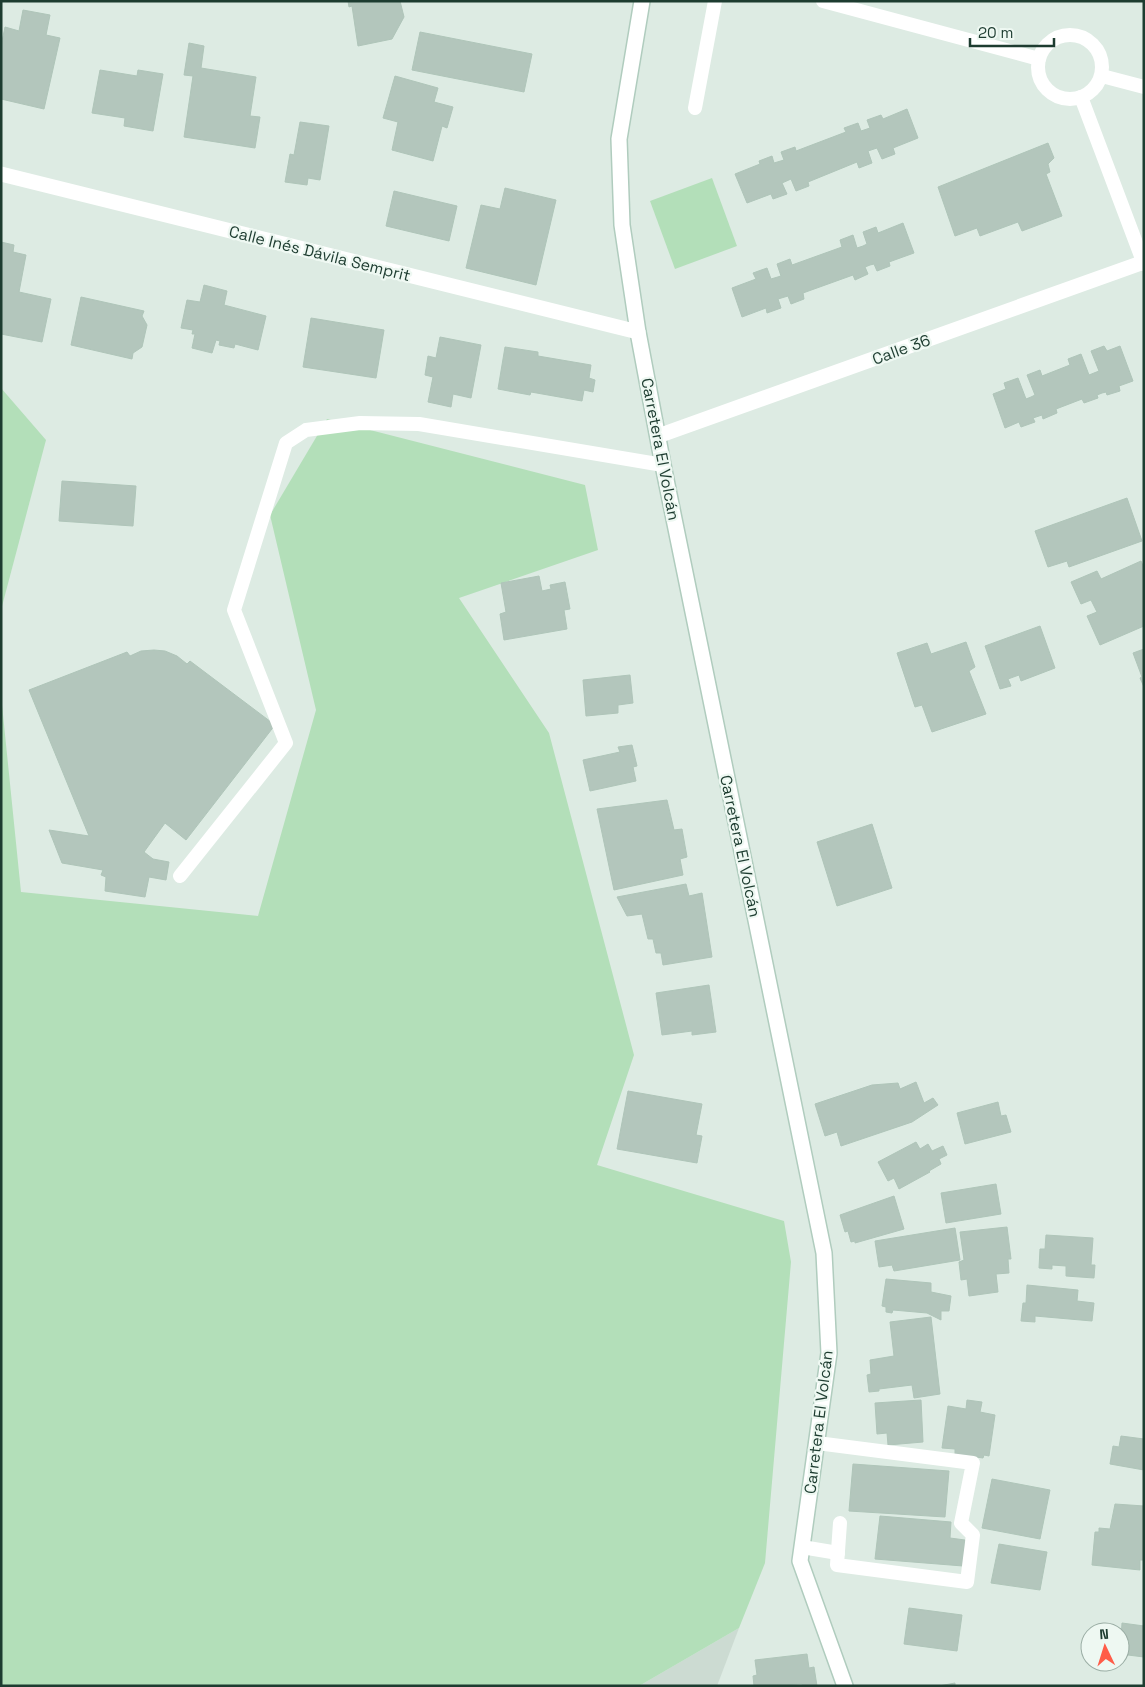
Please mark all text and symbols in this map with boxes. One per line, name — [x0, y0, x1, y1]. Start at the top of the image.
scale bar — [970, 15, 1054, 47]
text: 20 m — [978, 23, 1013, 42]
street label: Calle Inés Dávila Semprit — [227, 221, 413, 286]
street label: Calle 36 — [869, 329, 933, 370]
street label: Carretera El Volcán — [636, 376, 685, 522]
street label: Carretera El Volcán — [715, 773, 766, 919]
street label: Carretera El Volcán — [799, 1349, 838, 1495]
north arrow — [1080, 1622, 1130, 1672]
text: N — [1099, 1625, 1109, 1643]

